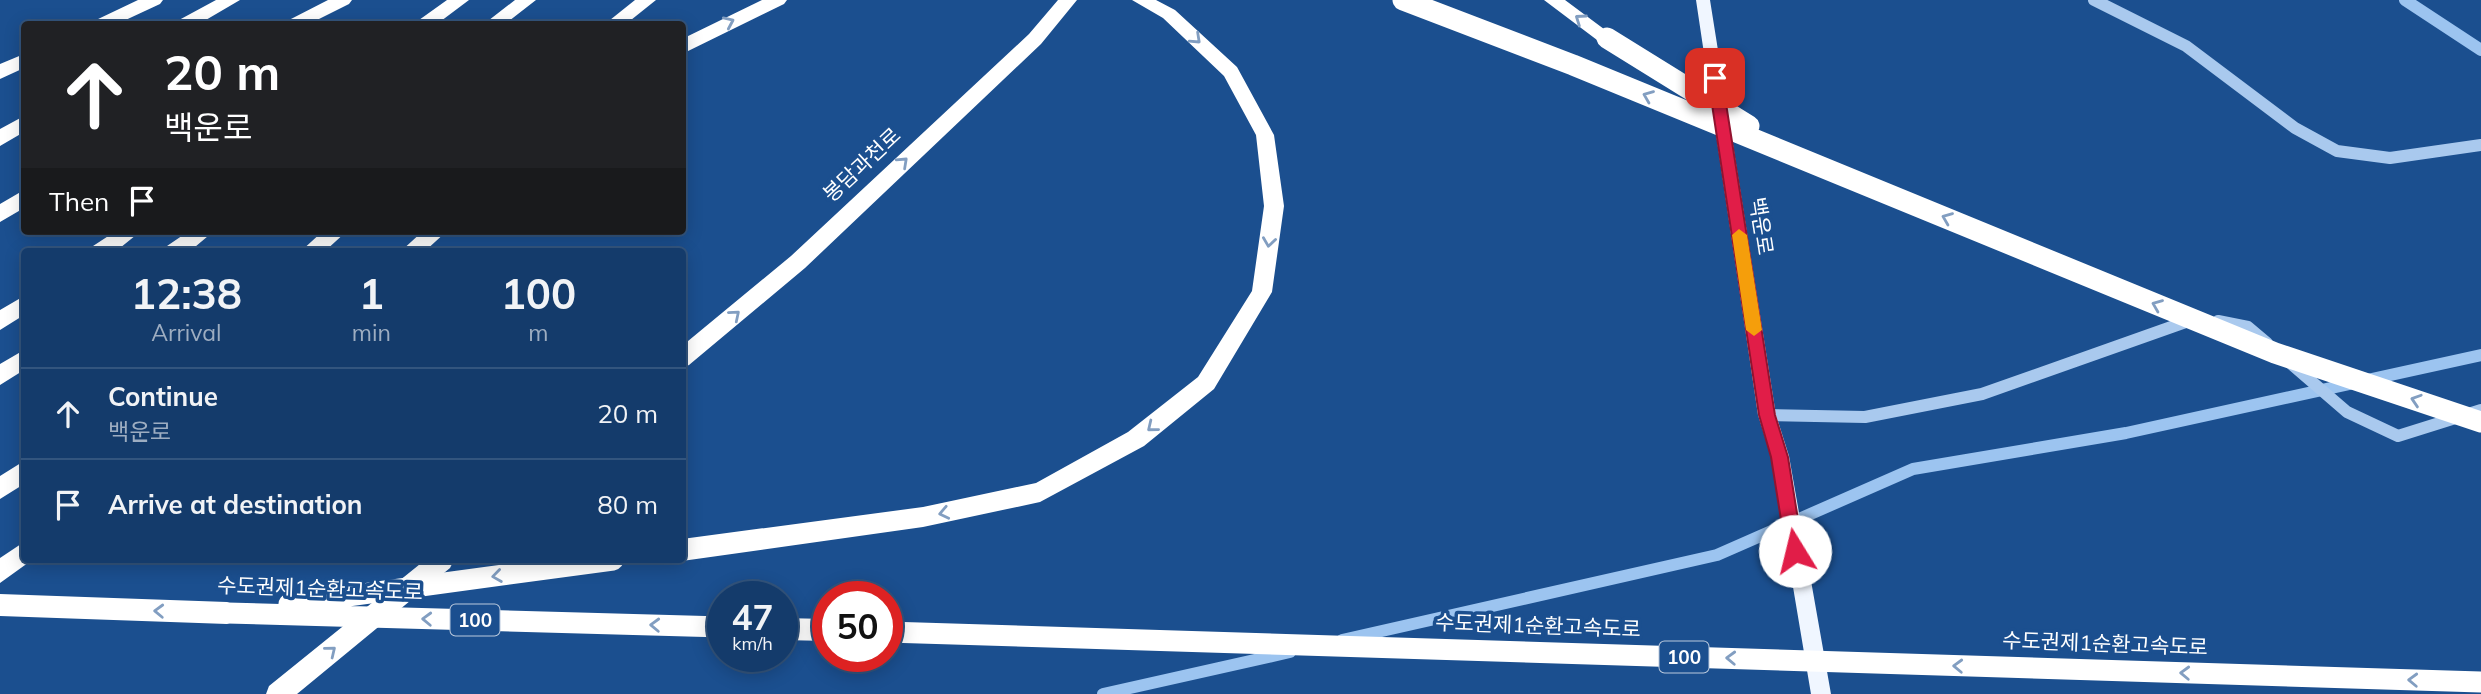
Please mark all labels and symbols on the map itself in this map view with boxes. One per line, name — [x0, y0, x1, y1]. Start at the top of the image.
one-way arrow — [1575, 15, 1588, 27]
one-way arrow — [722, 16, 734, 30]
one-way arrow — [1188, 31, 1201, 44]
pin — [1685, 48, 1745, 108]
one-way arrow — [1642, 90, 1654, 104]
street label: 봉담과천로 — [817, 122, 906, 207]
one-way arrow — [895, 158, 908, 171]
street label: 백운로 — [1745, 195, 1779, 257]
one-way arrow — [1941, 213, 1953, 227]
one-way arrow — [1262, 236, 1277, 248]
one-way arrow — [2152, 299, 2164, 313]
one-way arrow — [726, 311, 739, 323]
one-way arrow — [2411, 394, 2423, 408]
one-way arrow — [1147, 419, 1160, 431]
one-way arrow — [938, 504, 950, 519]
position arrow — [1758, 514, 1832, 588]
one-way arrow — [491, 568, 503, 583]
street label: 수도권제1순환고속도로 — [217, 571, 423, 605]
speed limit sign: 50 — [812, 581, 903, 672]
one-way arrow — [154, 603, 165, 618]
road number: 100 — [450, 604, 500, 636]
street label: 수도권제1순환고속도로 — [1435, 608, 1641, 642]
one-way arrow — [421, 611, 432, 626]
one-way arrow — [649, 617, 659, 633]
street label: 수도권제1순환고속도로 — [2002, 626, 2208, 660]
road number: 100 — [1660, 642, 1708, 672]
one-way arrow — [324, 646, 336, 659]
one-way arrow — [1725, 651, 1736, 666]
one-way arrow — [1952, 658, 1963, 673]
one-way arrow — [2180, 665, 2190, 681]
one-way arrow — [2407, 673, 2418, 688]

